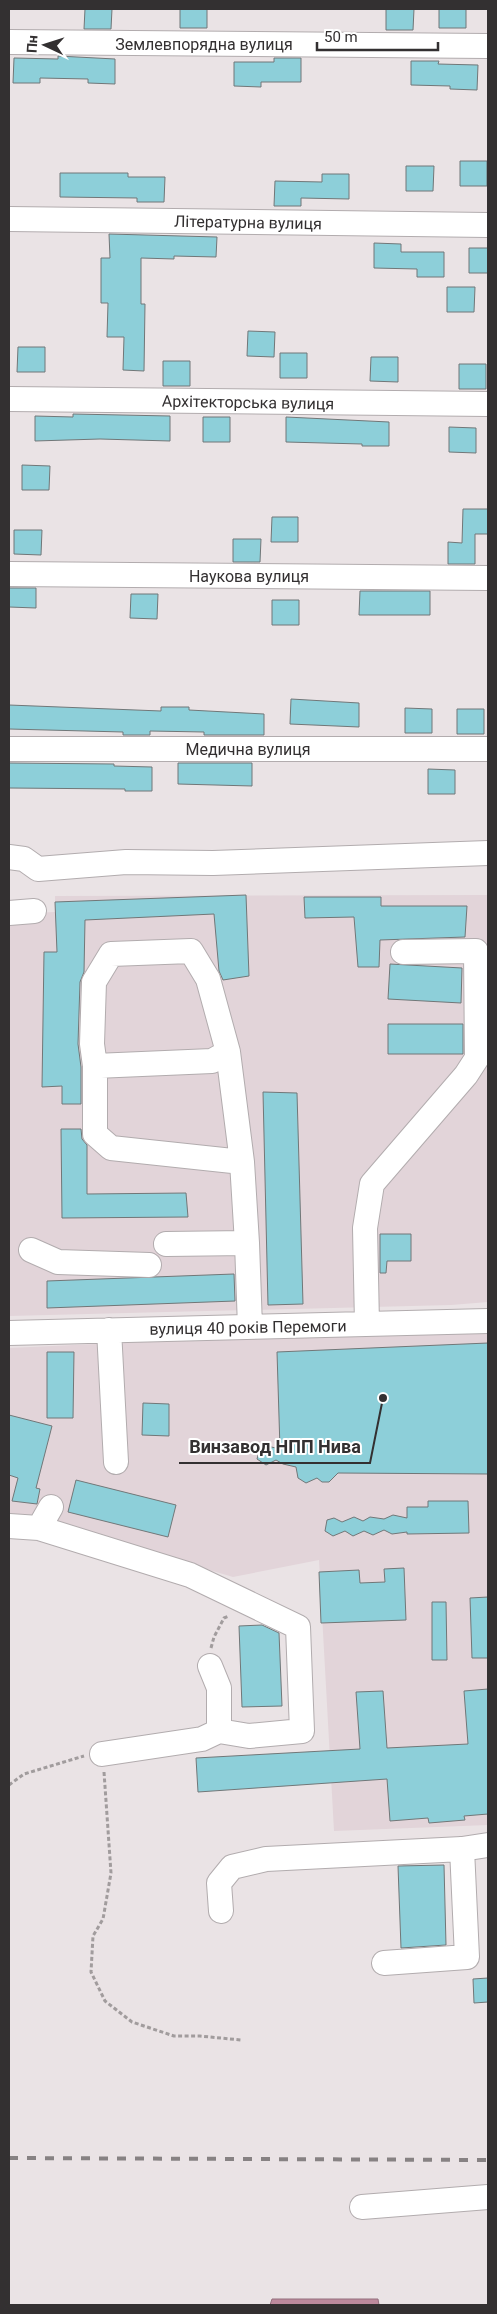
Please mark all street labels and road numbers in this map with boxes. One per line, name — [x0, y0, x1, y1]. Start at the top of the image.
street label: Землевпорядна вулиця — [115, 35, 293, 54]
street label: Літературна вулиця — [174, 212, 322, 233]
street label: Архітекторська вулиця — [162, 391, 334, 414]
street label: Наукова вулиця — [189, 567, 309, 586]
street label: Медична вулиця — [185, 740, 311, 759]
street label: вулиця 40 років Перемоги — [149, 1316, 347, 1339]

